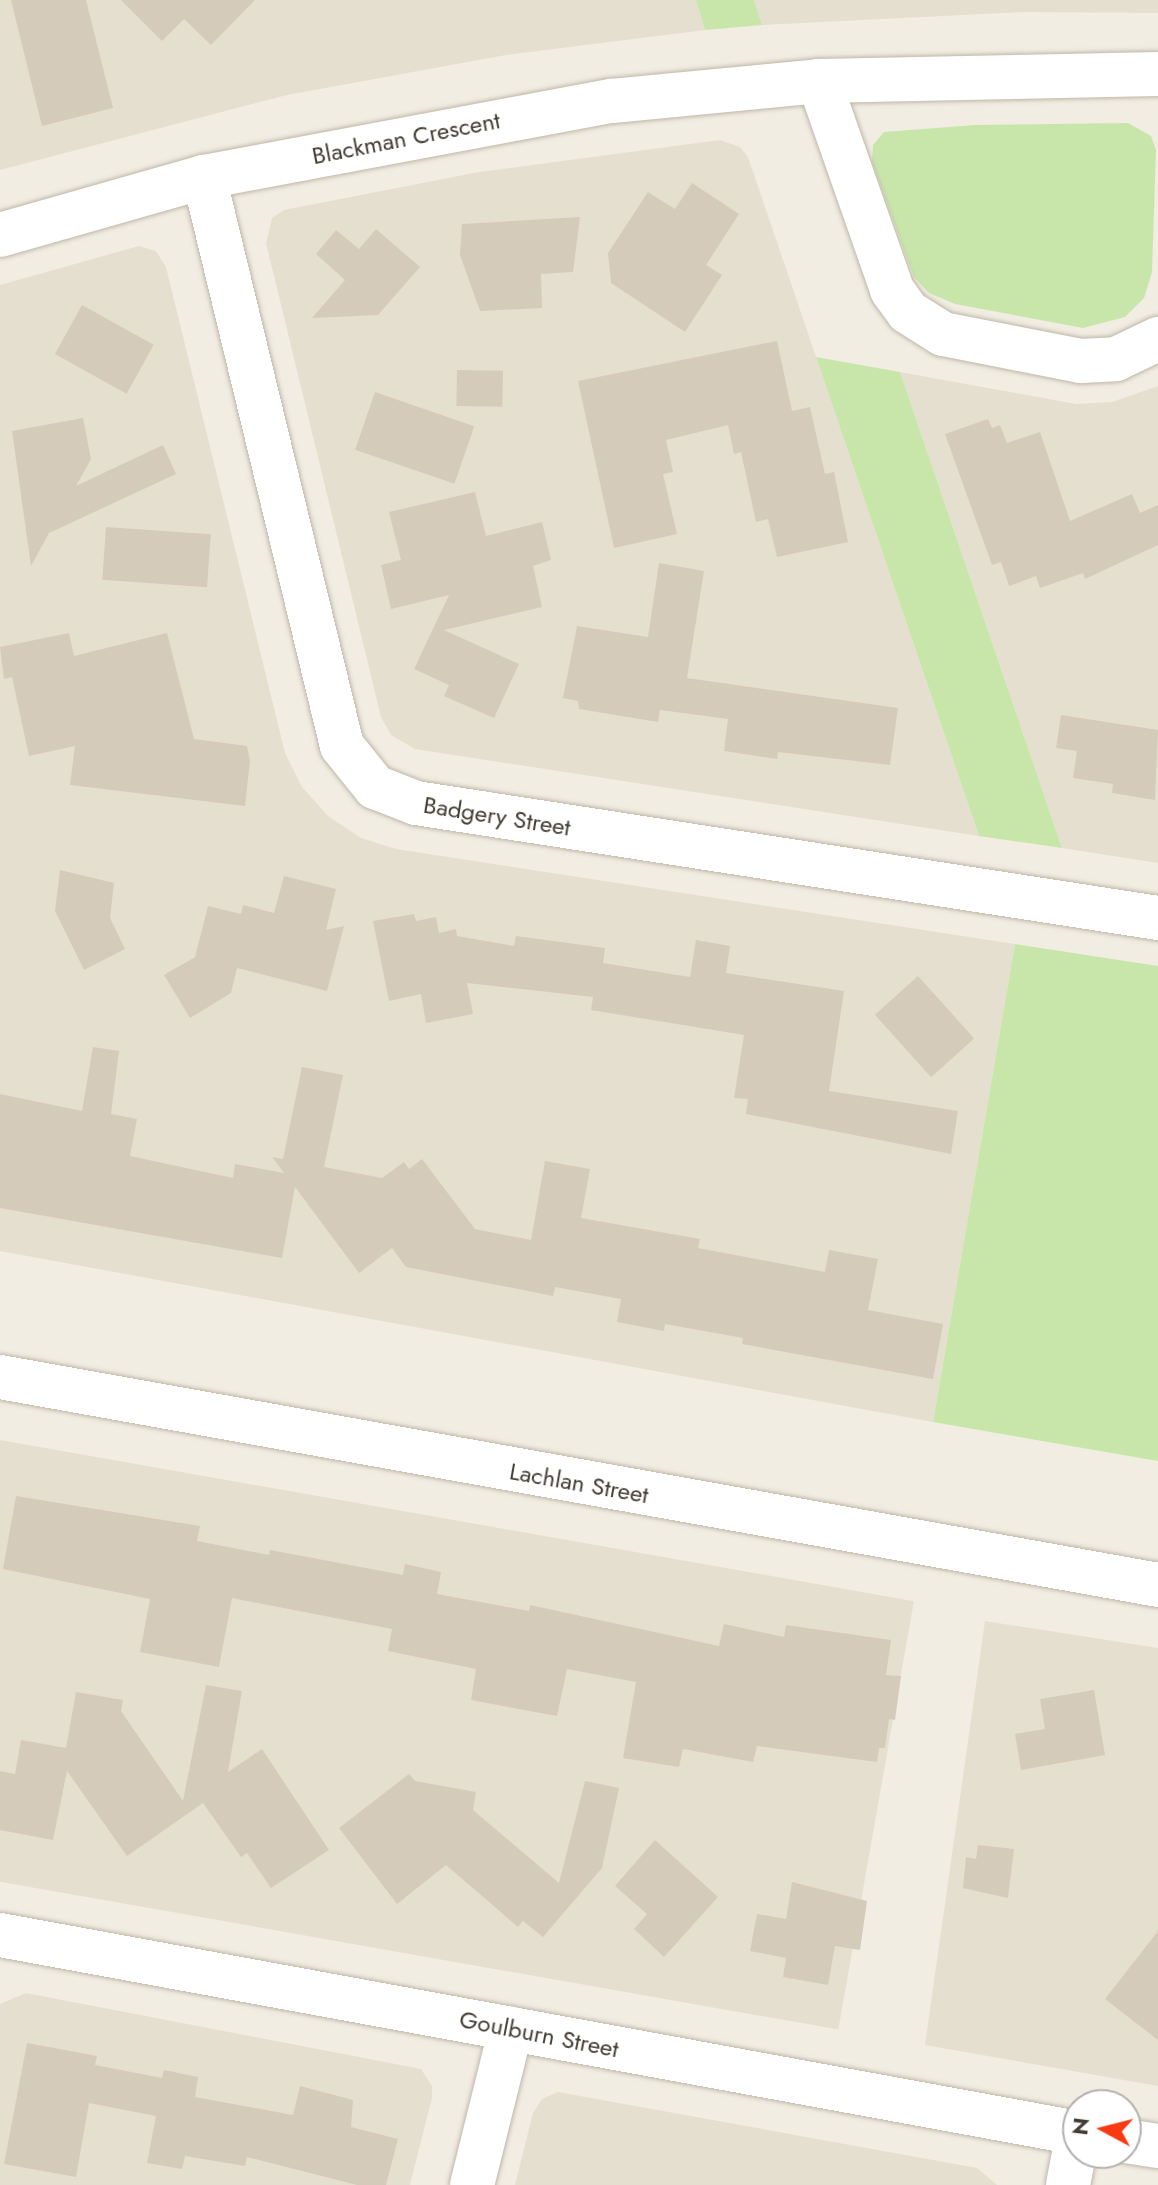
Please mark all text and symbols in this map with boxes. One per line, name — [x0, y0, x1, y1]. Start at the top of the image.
street label: Blackman Crescent — [309, 106, 503, 170]
street label: Badgery Street — [421, 790, 573, 842]
street label: Lachlan Street — [507, 1457, 651, 1509]
street label: Goulburn Street — [457, 2004, 621, 2064]
north arrow — [1062, 2089, 1142, 2169]
text: N — [1063, 2116, 1097, 2137]

